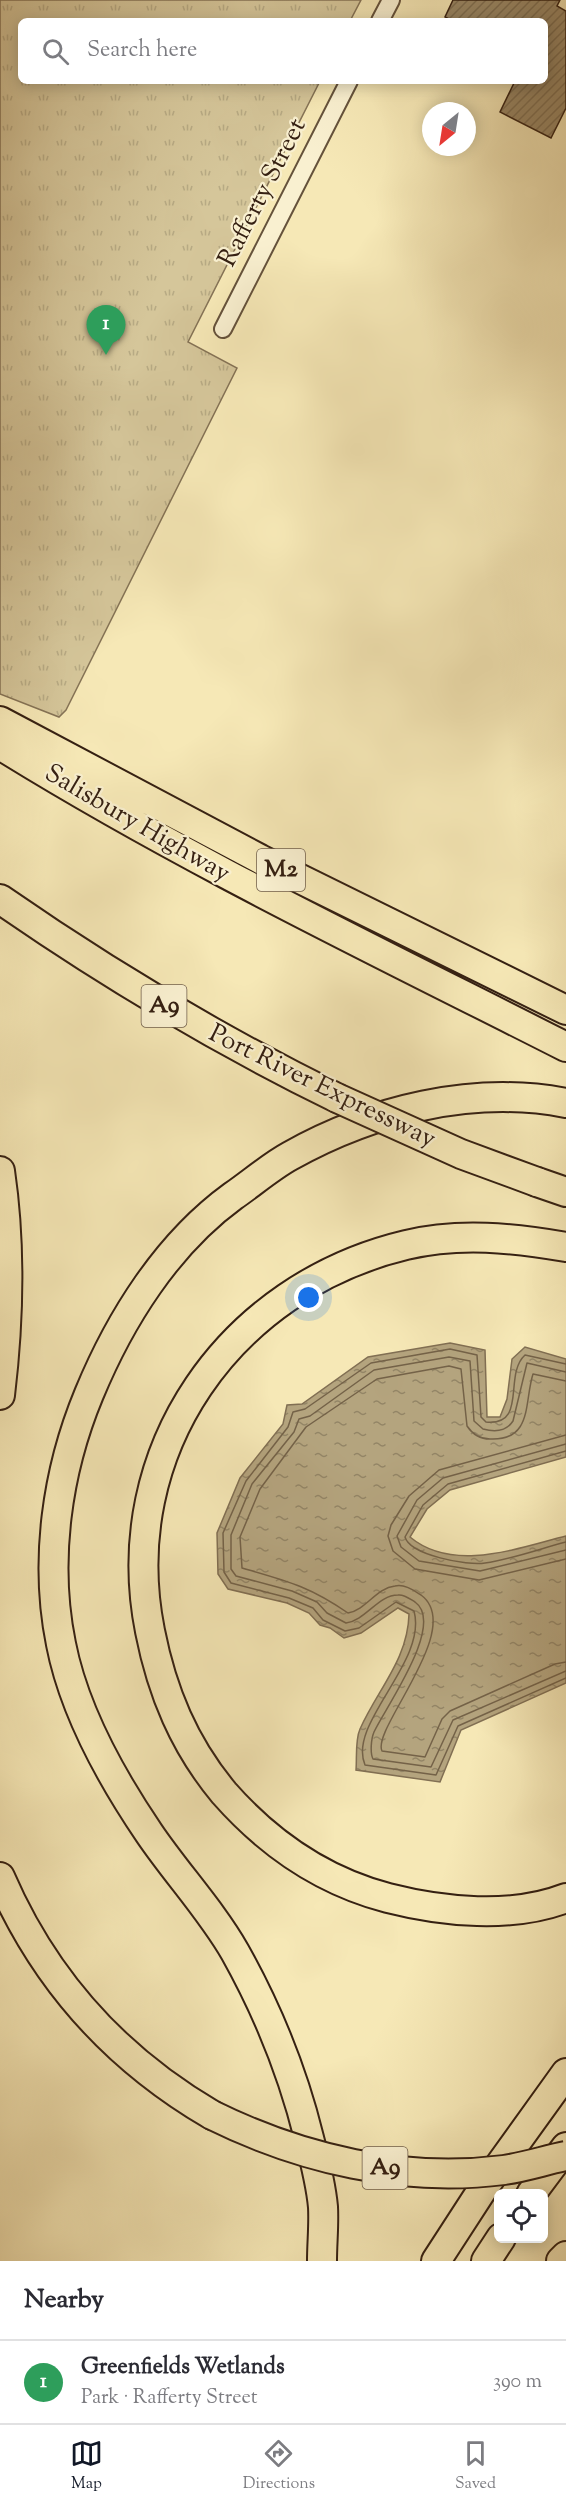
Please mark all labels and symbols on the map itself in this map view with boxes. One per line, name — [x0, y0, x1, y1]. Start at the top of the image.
north arrow — [422, 102, 476, 156]
street label: Rafferty Street — [210, 112, 316, 274]
pin: 1 — [86, 306, 126, 355]
street label: Salisbury Highway — [37, 756, 237, 892]
road number: M2 — [257, 849, 305, 891]
road number: A9 — [142, 985, 186, 1027]
street label: Port River Expressway — [202, 1016, 442, 1158]
your location — [294, 1283, 323, 1312]
road number: A9 — [362, 2147, 408, 2189]

